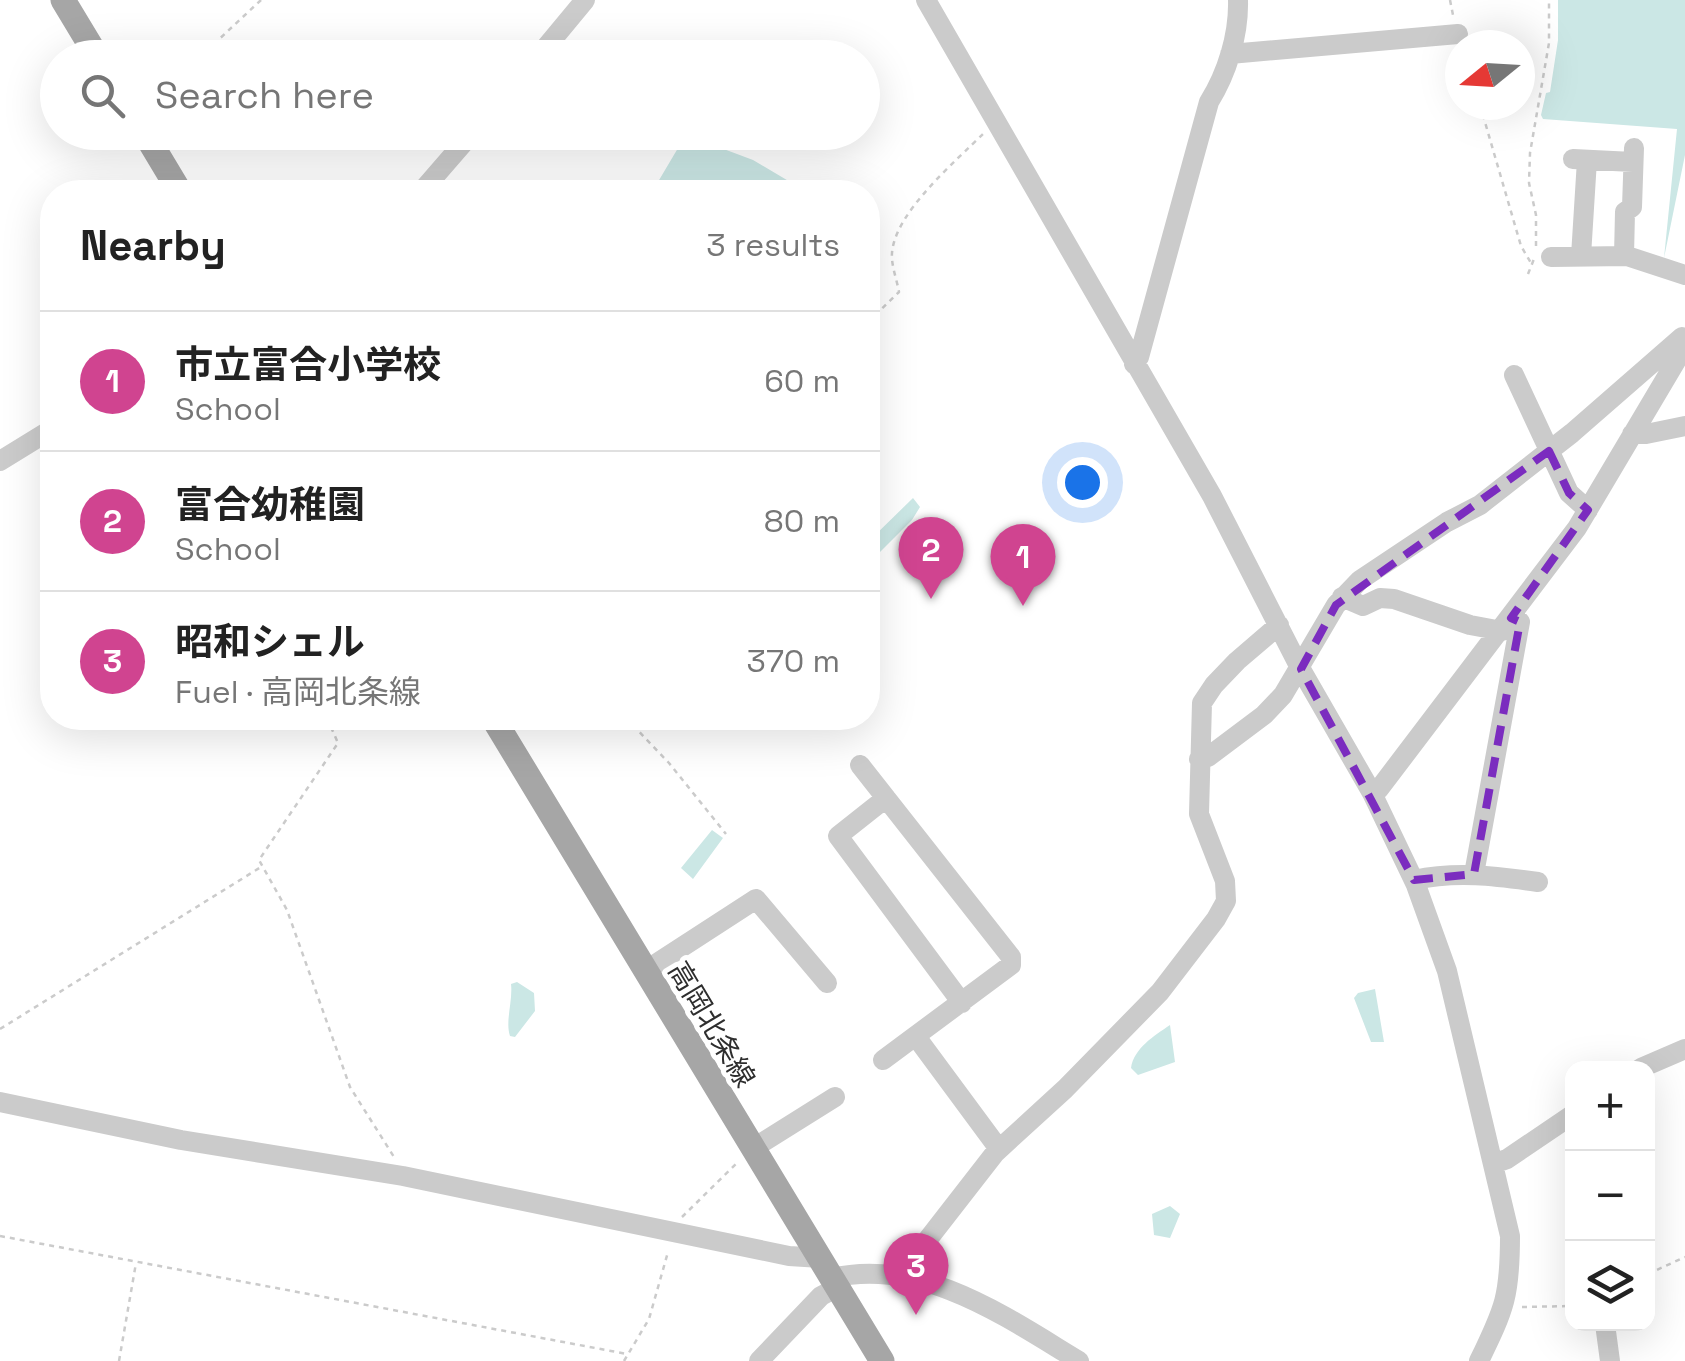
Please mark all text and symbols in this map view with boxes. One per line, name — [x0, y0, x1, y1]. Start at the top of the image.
north arrow — [1445, 30, 1535, 120]
search box — [40, 40, 880, 150]
icon: search — [75, 68, 130, 123]
text: Search here — [155, 71, 374, 119]
text: Nearby — [80, 219, 226, 272]
text: 3 results — [706, 225, 840, 265]
text: 市立富合小学校 — [175, 341, 441, 389]
text: 1 — [105, 361, 120, 401]
text: 60 m — [764, 361, 840, 401]
text: School — [175, 389, 281, 429]
your location — [1057, 457, 1108, 508]
text: 富合幼稚園 — [175, 481, 365, 529]
text: 2 — [103, 501, 122, 541]
text: 80 m — [764, 501, 840, 541]
pin: 2 — [898, 516, 964, 599]
pin: 1 — [990, 524, 1056, 606]
text: School — [175, 529, 281, 569]
text: 昭和シェル — [175, 618, 365, 666]
text: 3 — [103, 641, 122, 681]
text: 370 m — [747, 641, 840, 681]
text: Fuel · 高岡北条線 — [175, 672, 421, 712]
street label: 高岡北条線 — [661, 955, 763, 1093]
map controls — [1565, 1061, 1655, 1331]
button: + — [1565, 1061, 1655, 1151]
button: − — [1565, 1151, 1655, 1241]
pin: 3 — [884, 1232, 948, 1315]
button: layers — [1565, 1241, 1655, 1331]

